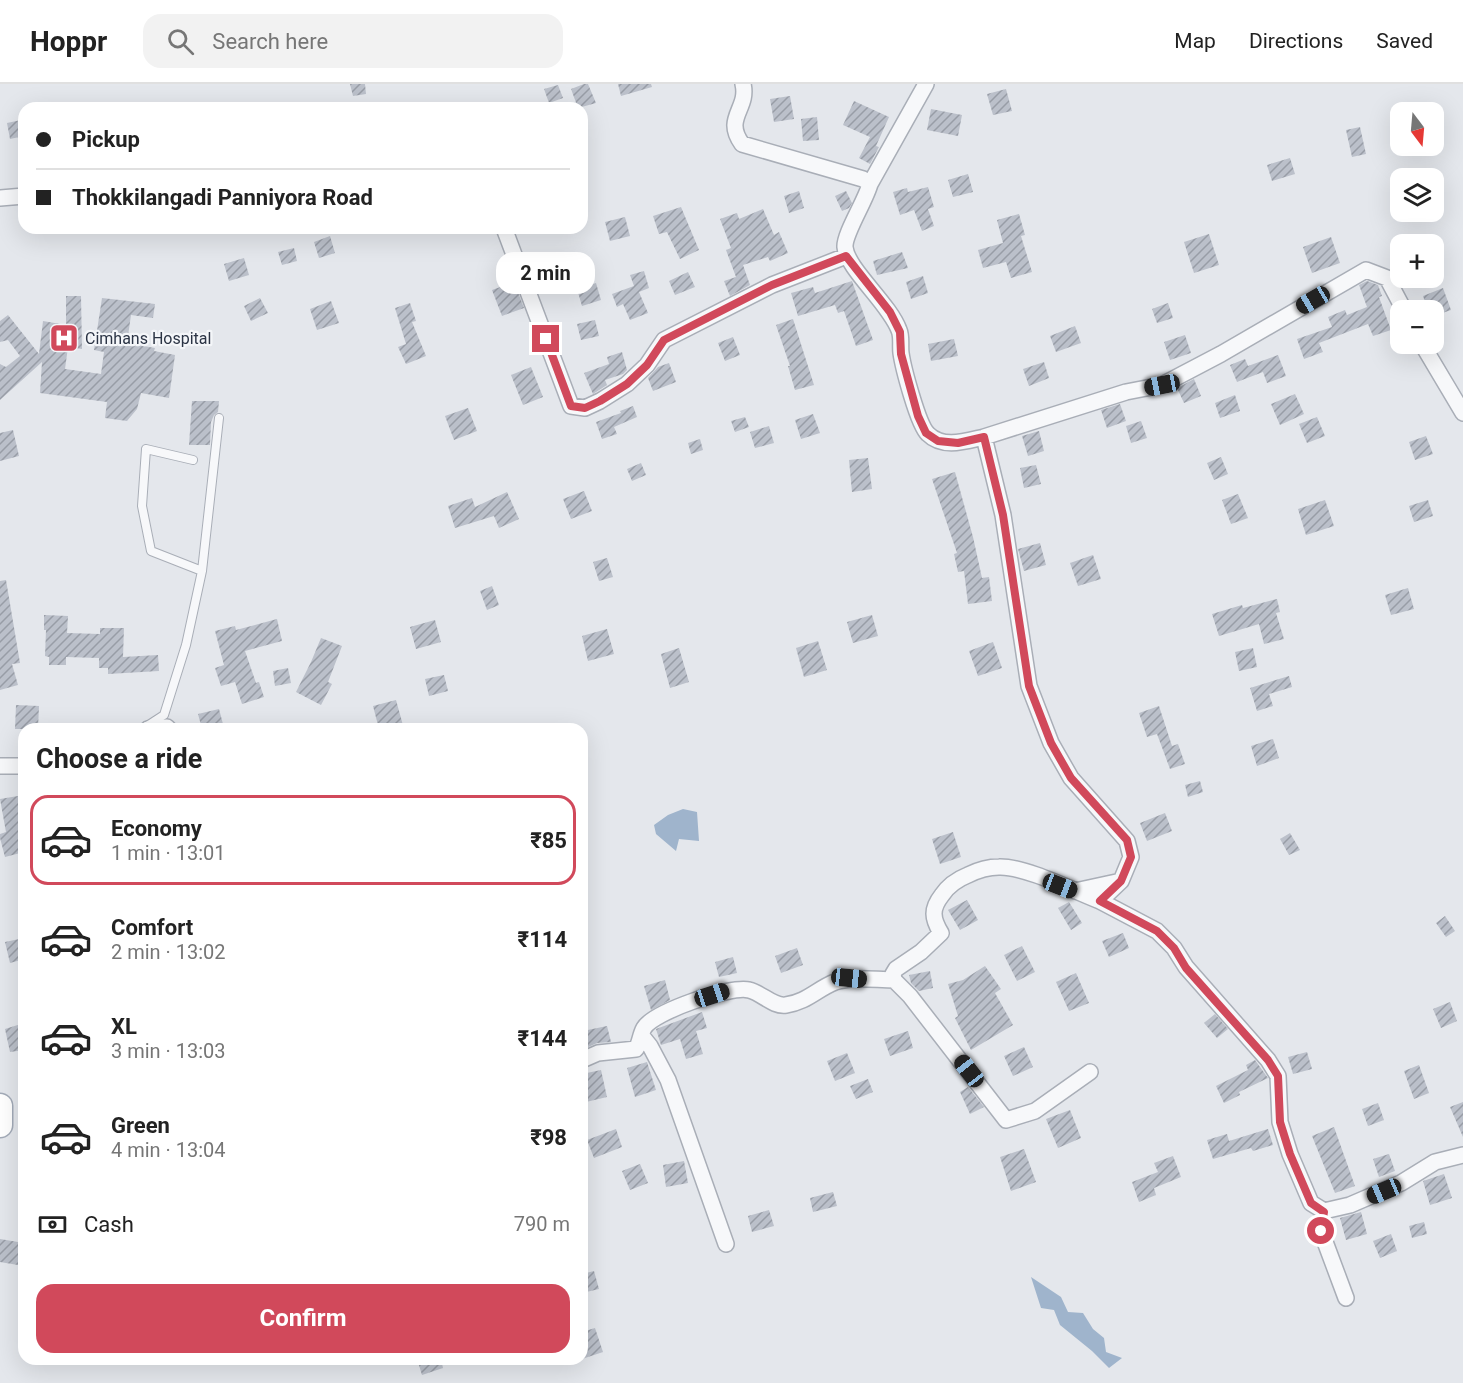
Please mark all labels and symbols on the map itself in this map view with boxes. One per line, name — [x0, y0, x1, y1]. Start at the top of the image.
north arrow — [1390, 102, 1444, 156]
callout: 2 min — [496, 252, 596, 294]
car — [1293, 283, 1333, 317]
hospital icon: Cimhans Hospital — [48, 322, 80, 354]
route end — [532, 325, 559, 352]
place label: Cimhans Hospital — [85, 329, 211, 348]
car — [1143, 373, 1181, 397]
car — [1040, 871, 1080, 901]
car — [830, 967, 868, 989]
car — [692, 981, 732, 1009]
car — [951, 1051, 987, 1091]
car — [1364, 1176, 1404, 1206]
route start — [1307, 1217, 1334, 1244]

